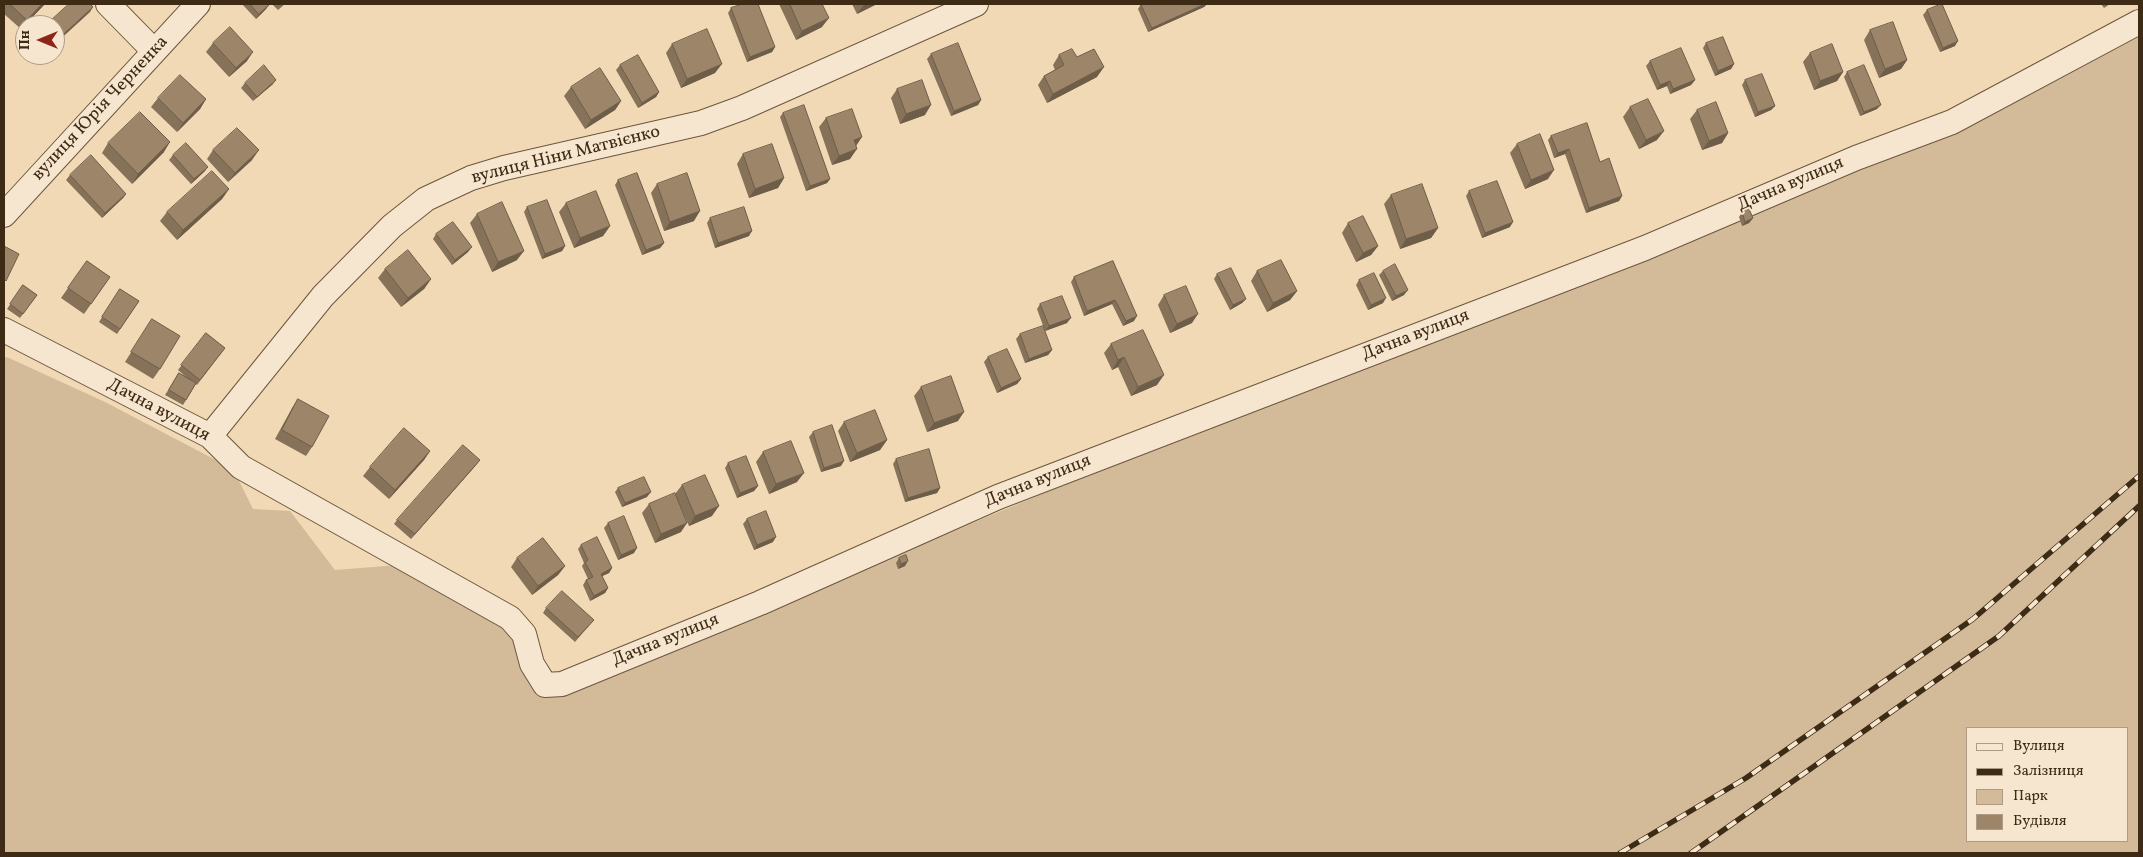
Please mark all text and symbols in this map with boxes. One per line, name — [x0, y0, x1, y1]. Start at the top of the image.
north arrow — [15, 15, 65, 65]
text: Пн — [16, 30, 35, 50]
street label: вулиця Юрія Черненка — [28, 32, 174, 186]
street label: вулиця Ніни Матвієнко — [469, 122, 663, 190]
street label: Дачна вулиця — [1735, 153, 1847, 217]
street label: Дачна вулиця — [1359, 306, 1473, 366]
street label: Дачна вулиця — [103, 375, 213, 447]
street label: Дачна вулиця — [981, 451, 1095, 513]
street label: Дачна вулиця — [609, 610, 723, 672]
legend — [1966, 727, 2128, 842]
text: Вулиця — [2013, 736, 2064, 757]
text: Залізниця — [2013, 761, 2084, 782]
text: Парк — [2013, 786, 2048, 807]
text: Будівля — [2013, 811, 2067, 832]

